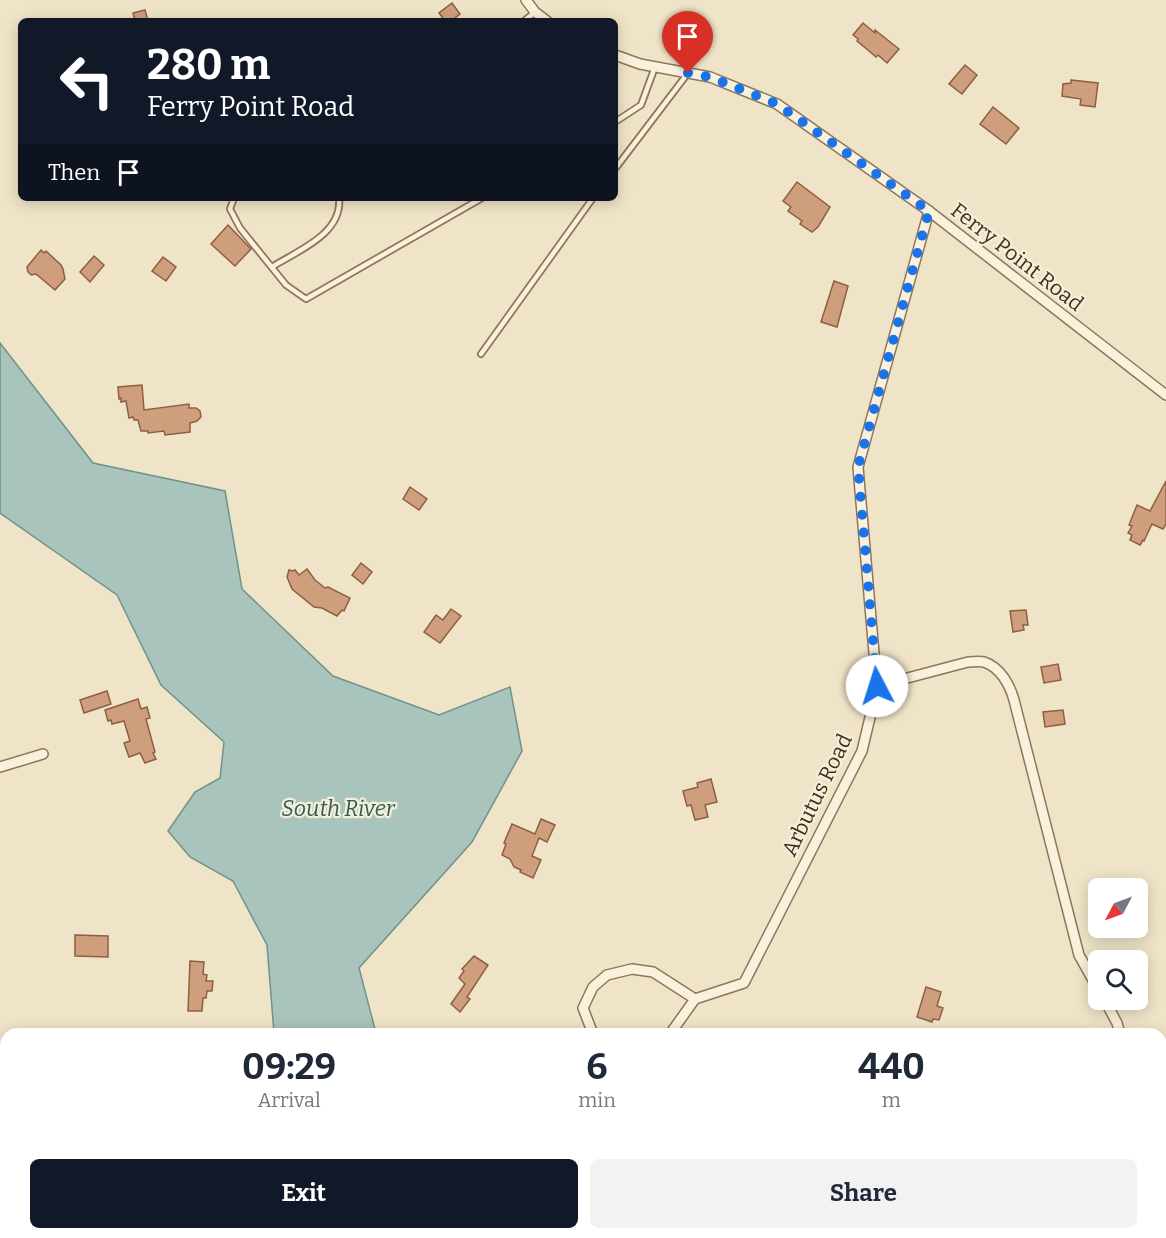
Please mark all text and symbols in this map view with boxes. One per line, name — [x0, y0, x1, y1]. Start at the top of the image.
pin — [662, 11, 713, 73]
icon: arrive — [671, 20, 704, 53]
text: 280 m — [147, 40, 270, 90]
icon: left — [48, 42, 126, 120]
text: Ferry Point Road — [147, 91, 354, 123]
icon: arrive — [112, 156, 145, 189]
text: Then — [48, 159, 100, 186]
street label: Ferry Point Road — [945, 197, 1089, 317]
position arrow — [845, 654, 909, 718]
street label: Arbutus Road — [776, 730, 858, 860]
water label: South River — [281, 795, 396, 822]
north arrow — [1088, 878, 1148, 938]
map controls — [1088, 878, 1148, 1010]
button: search — [1088, 950, 1148, 1010]
text: 09:29 — [242, 1045, 336, 1089]
text: 6 — [586, 1045, 608, 1089]
text: 440 — [858, 1045, 925, 1089]
text: Arrival — [257, 1088, 321, 1112]
text: min — [578, 1088, 616, 1112]
text: m — [882, 1088, 901, 1112]
button: Exit — [30, 1159, 578, 1228]
button: Share — [590, 1159, 1137, 1228]

